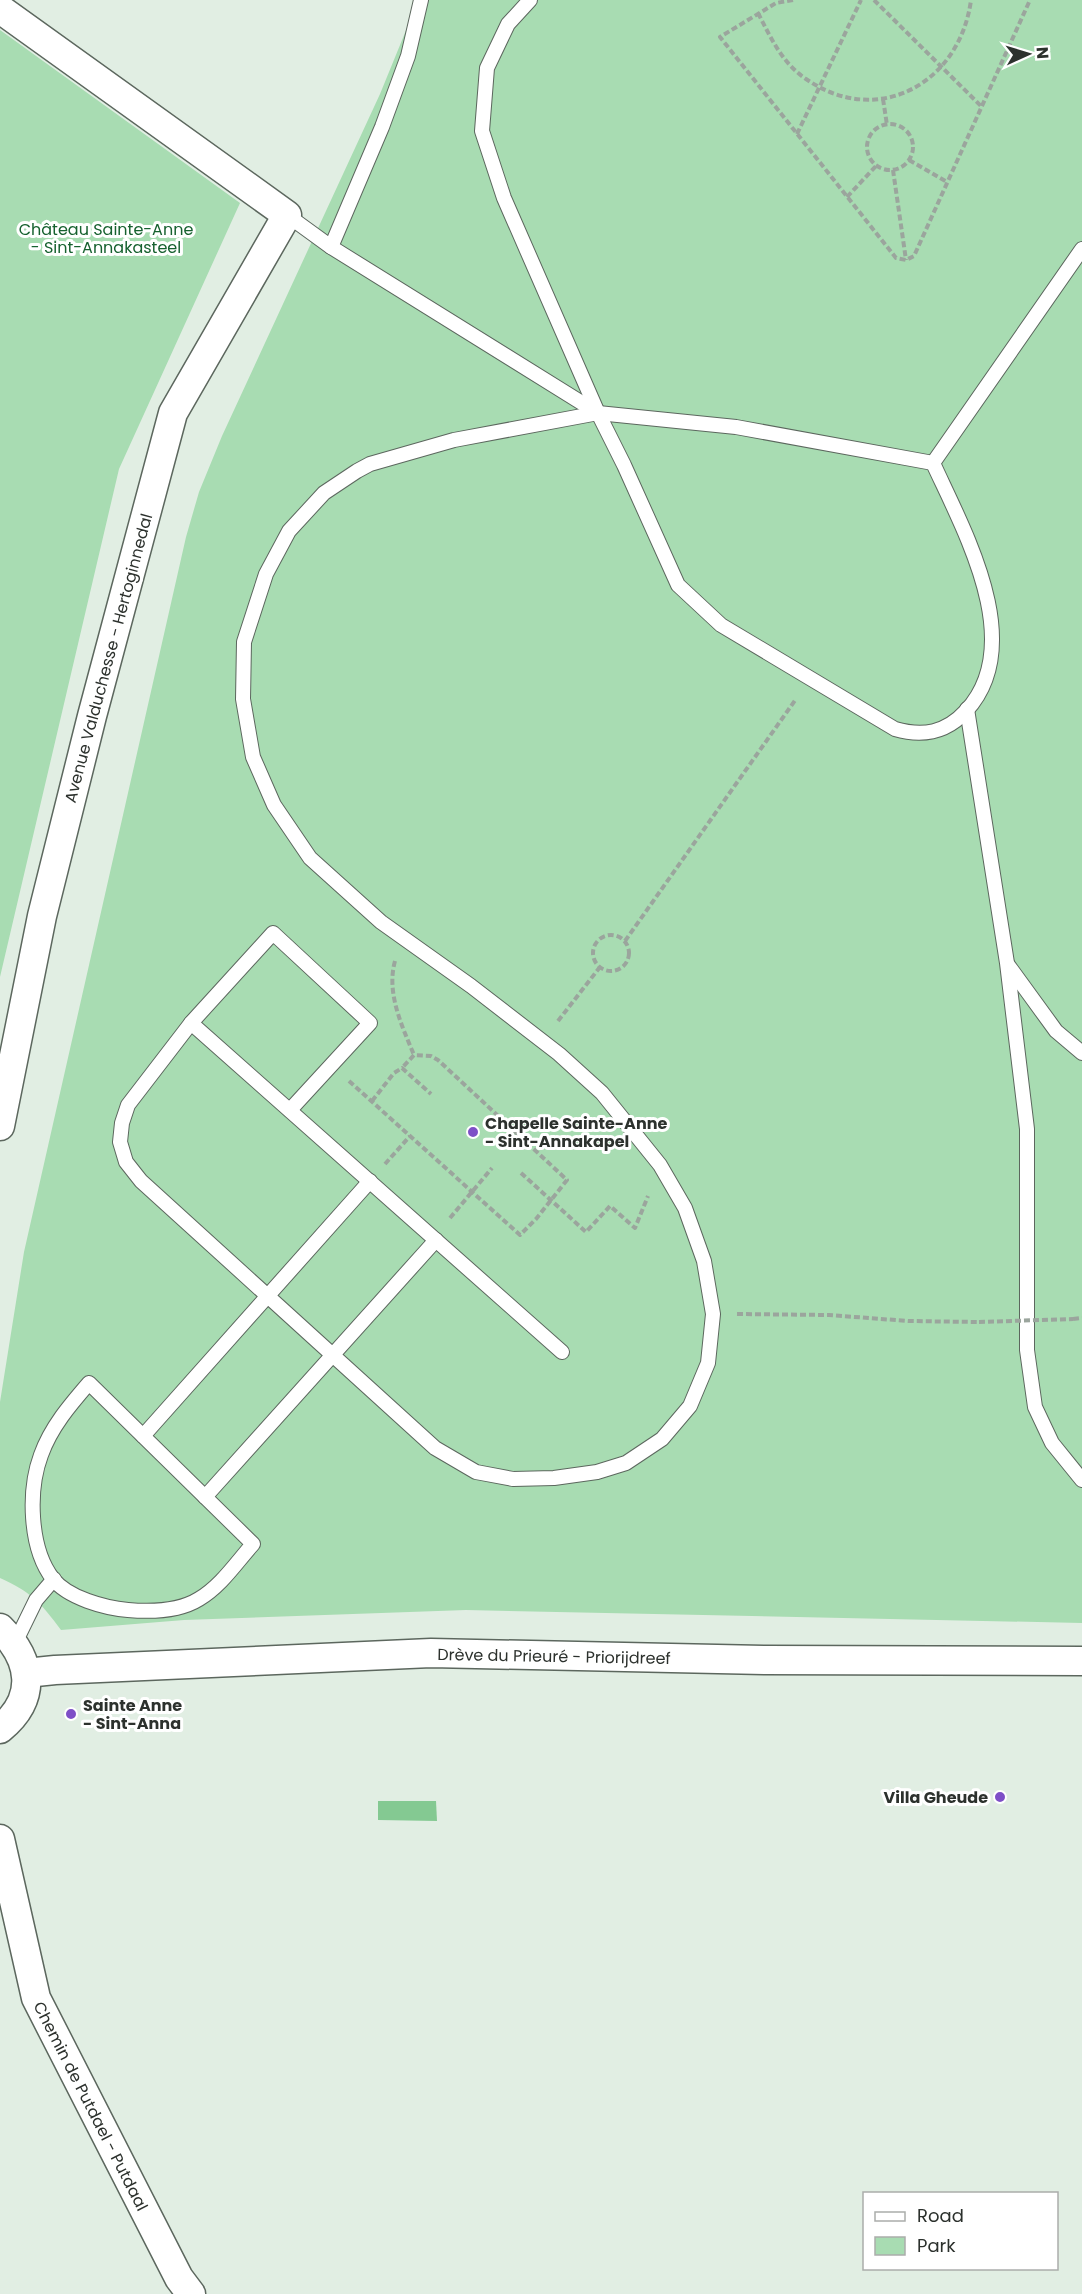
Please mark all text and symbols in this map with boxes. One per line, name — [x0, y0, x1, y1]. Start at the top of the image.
north arrow — [998, 24, 1058, 84]
text: N — [1031, 46, 1054, 60]
park label: Château Sainte-Anne - Sint-Annakasteel — [19, 218, 193, 259]
street label: Avenue Valduchesse - Hertoginnedal — [59, 511, 158, 805]
place label: Chapelle Sainte-Anne - Sint-Annakapel — [485, 1112, 667, 1153]
marker: Chapelle Sainte-Anne - Sint-Annakapel — [466, 1125, 480, 1139]
street label: Drève du Prieuré - Priorijdreef — [437, 1643, 671, 1670]
place label: Sainte Anne - Sint-Anna — [83, 1694, 182, 1735]
marker: Sainte Anne - Sint-Anna — [64, 1707, 78, 1721]
place label: Villa Gheude — [884, 1786, 988, 1809]
marker: Villa Gheude — [993, 1790, 1007, 1804]
street label: Chemin de Putdael - Putdaal — [28, 1997, 154, 2215]
legend — [863, 2192, 1058, 2270]
text: Road — [917, 2203, 964, 2228]
text: Park — [917, 2233, 956, 2258]

